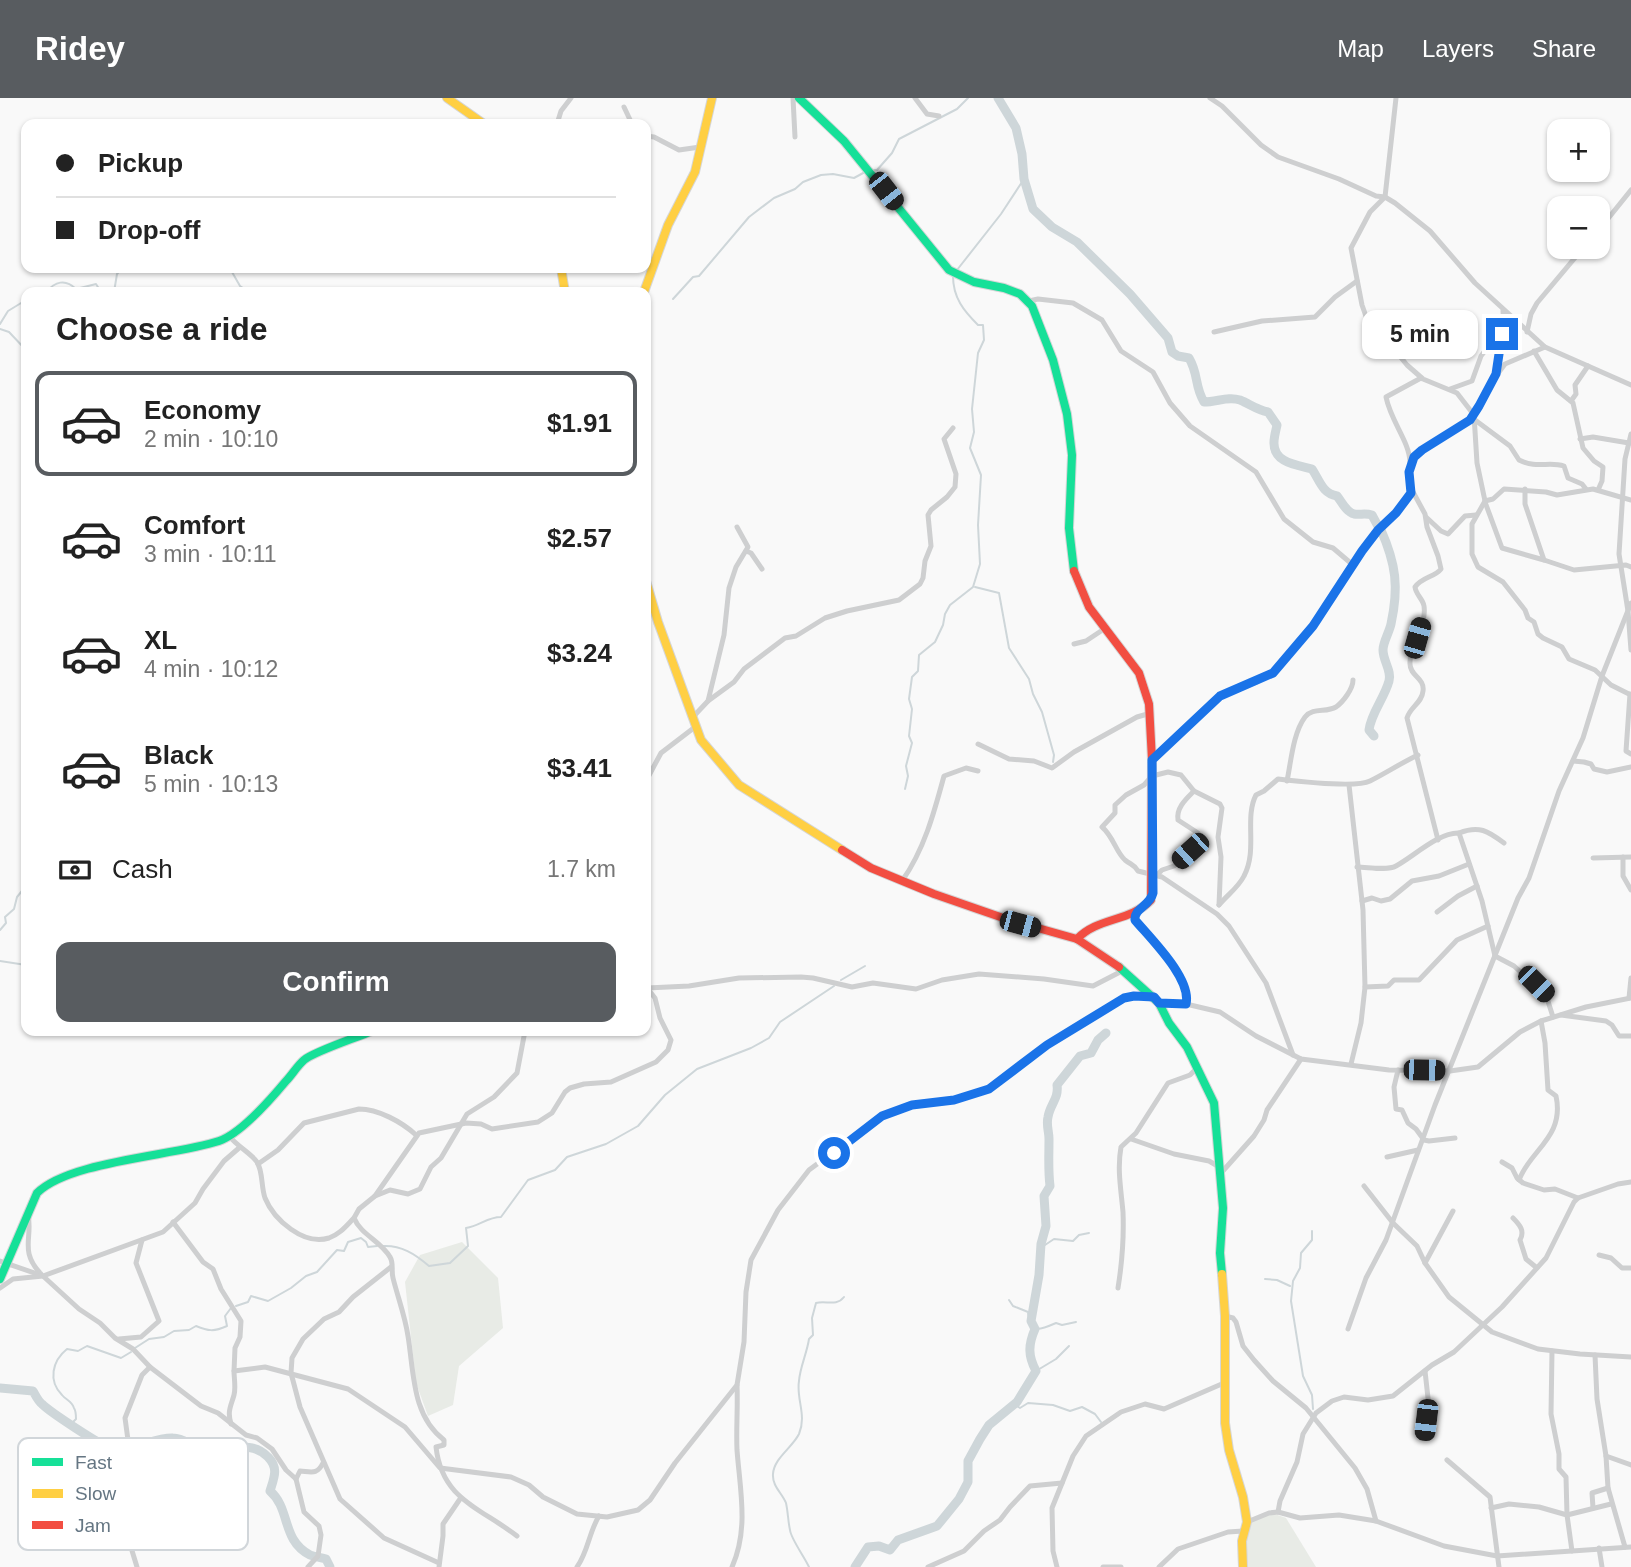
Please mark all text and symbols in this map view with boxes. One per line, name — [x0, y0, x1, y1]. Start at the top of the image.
text: Ridey — [35, 30, 125, 67]
text: Map — [1337, 35, 1384, 62]
text: Layers — [1422, 35, 1494, 62]
text: Share — [1532, 35, 1596, 62]
map controls — [1547, 119, 1610, 259]
button: + — [1547, 119, 1610, 182]
text: Pickup — [98, 148, 183, 178]
car — [865, 168, 908, 214]
button: − — [1547, 196, 1610, 259]
text: Drop-off — [98, 215, 201, 245]
callout: 5 min — [1362, 310, 1478, 358]
text: Choose a ride — [56, 311, 268, 347]
route end — [1486, 318, 1518, 350]
text: 5 min — [1390, 321, 1450, 347]
icon: car — [60, 392, 123, 455]
text: Economy — [144, 395, 261, 425]
text: $1.91 — [547, 408, 612, 438]
text: 2 min · 10:10 — [144, 426, 278, 452]
icon: car — [60, 507, 123, 570]
text: Comfort — [144, 510, 245, 540]
text: $2.57 — [547, 523, 612, 553]
text: 3 min · 10:11 — [144, 541, 277, 567]
car — [1402, 615, 1433, 661]
icon: car — [60, 622, 123, 685]
text: XL — [144, 625, 177, 655]
text: $3.24 — [547, 638, 612, 668]
text: 4 min · 10:12 — [144, 656, 278, 682]
icon: car — [60, 737, 123, 800]
text: Black — [144, 740, 213, 770]
text: $3.41 — [547, 753, 612, 783]
text: 5 min · 10:13 — [144, 771, 278, 797]
car — [1168, 829, 1213, 873]
icon: cash — [56, 851, 94, 889]
text: Cash — [112, 854, 173, 884]
text: 1.7 km — [547, 856, 616, 882]
car — [997, 908, 1044, 940]
button: Confirm — [56, 942, 616, 1022]
car — [1514, 962, 1559, 1006]
car — [1403, 1059, 1446, 1081]
route start — [818, 1137, 850, 1169]
car — [1414, 1398, 1439, 1442]
legend — [18, 1438, 248, 1550]
text: Fast — [75, 1452, 113, 1473]
text: Slow — [75, 1483, 116, 1504]
text: Jam — [75, 1515, 111, 1536]

